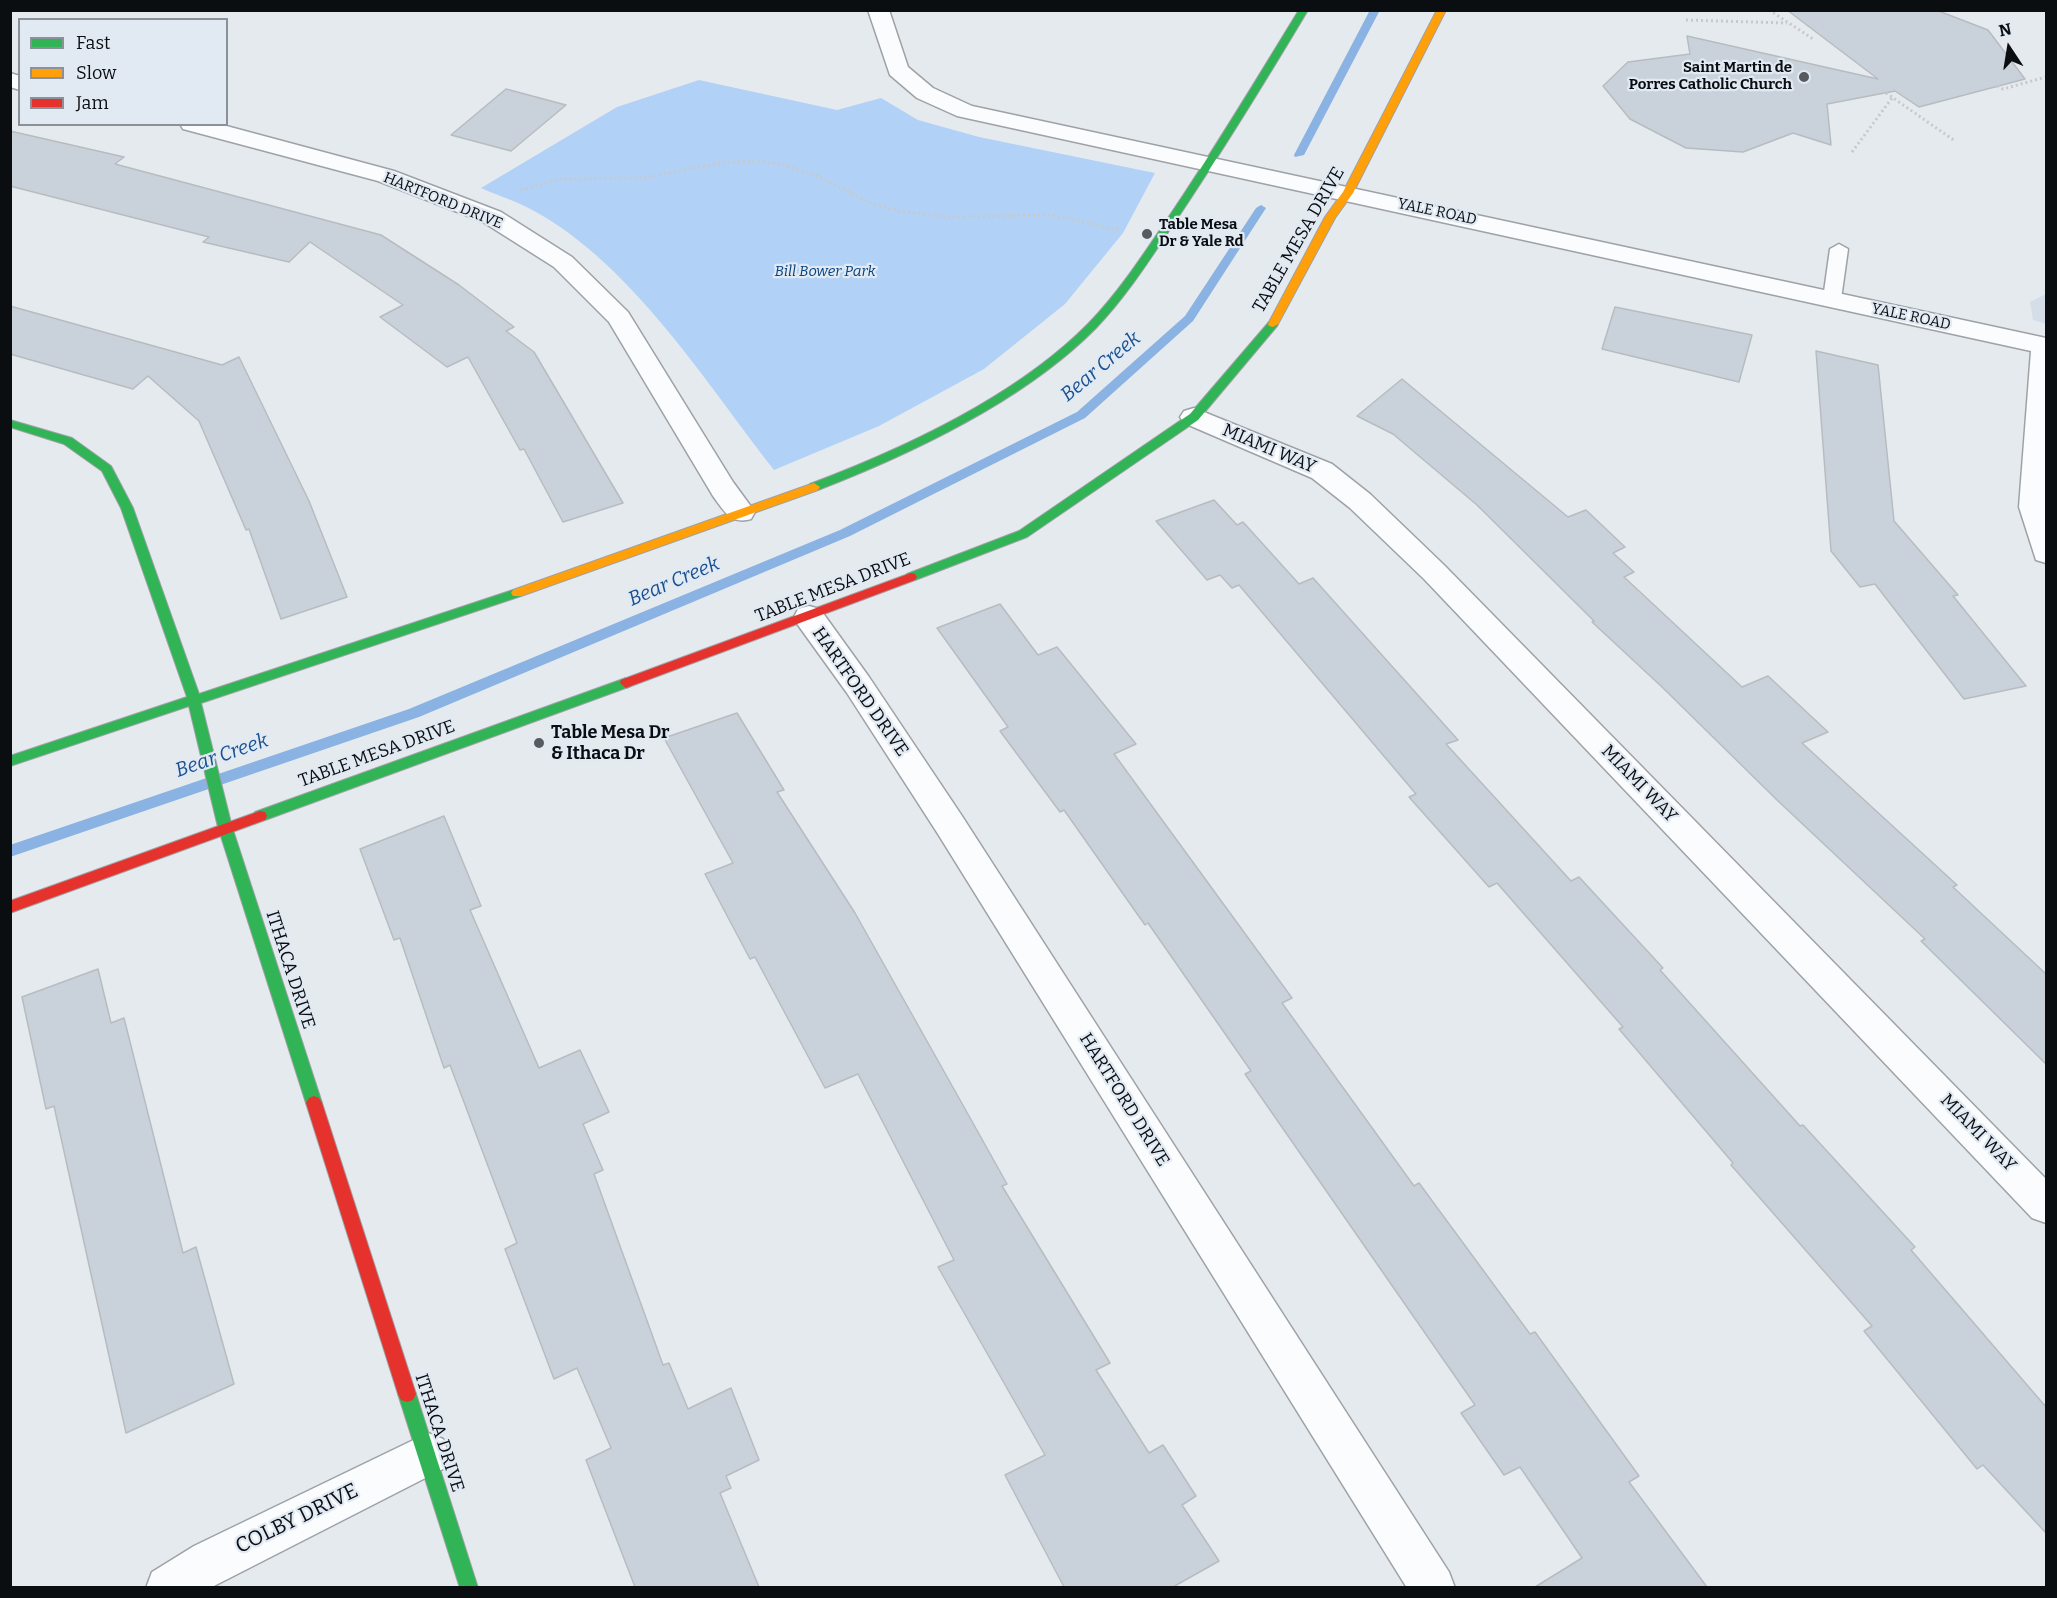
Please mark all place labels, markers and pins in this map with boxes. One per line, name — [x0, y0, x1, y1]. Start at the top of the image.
place label: Saint Martin de Porres Catholic Church — [1629, 59, 1792, 94]
marker: Saint Martin de Porres Catholic Church — [1797, 70, 1811, 84]
place label: Table Mesa Dr & Yale Rd — [1159, 216, 1243, 251]
marker: Table Mesa Dr & Yale Rd — [1140, 227, 1154, 241]
place label: Table Mesa Dr & Ithaca Dr — [551, 722, 669, 764]
marker: Table Mesa Dr & Ithaca Dr — [532, 736, 546, 750]

